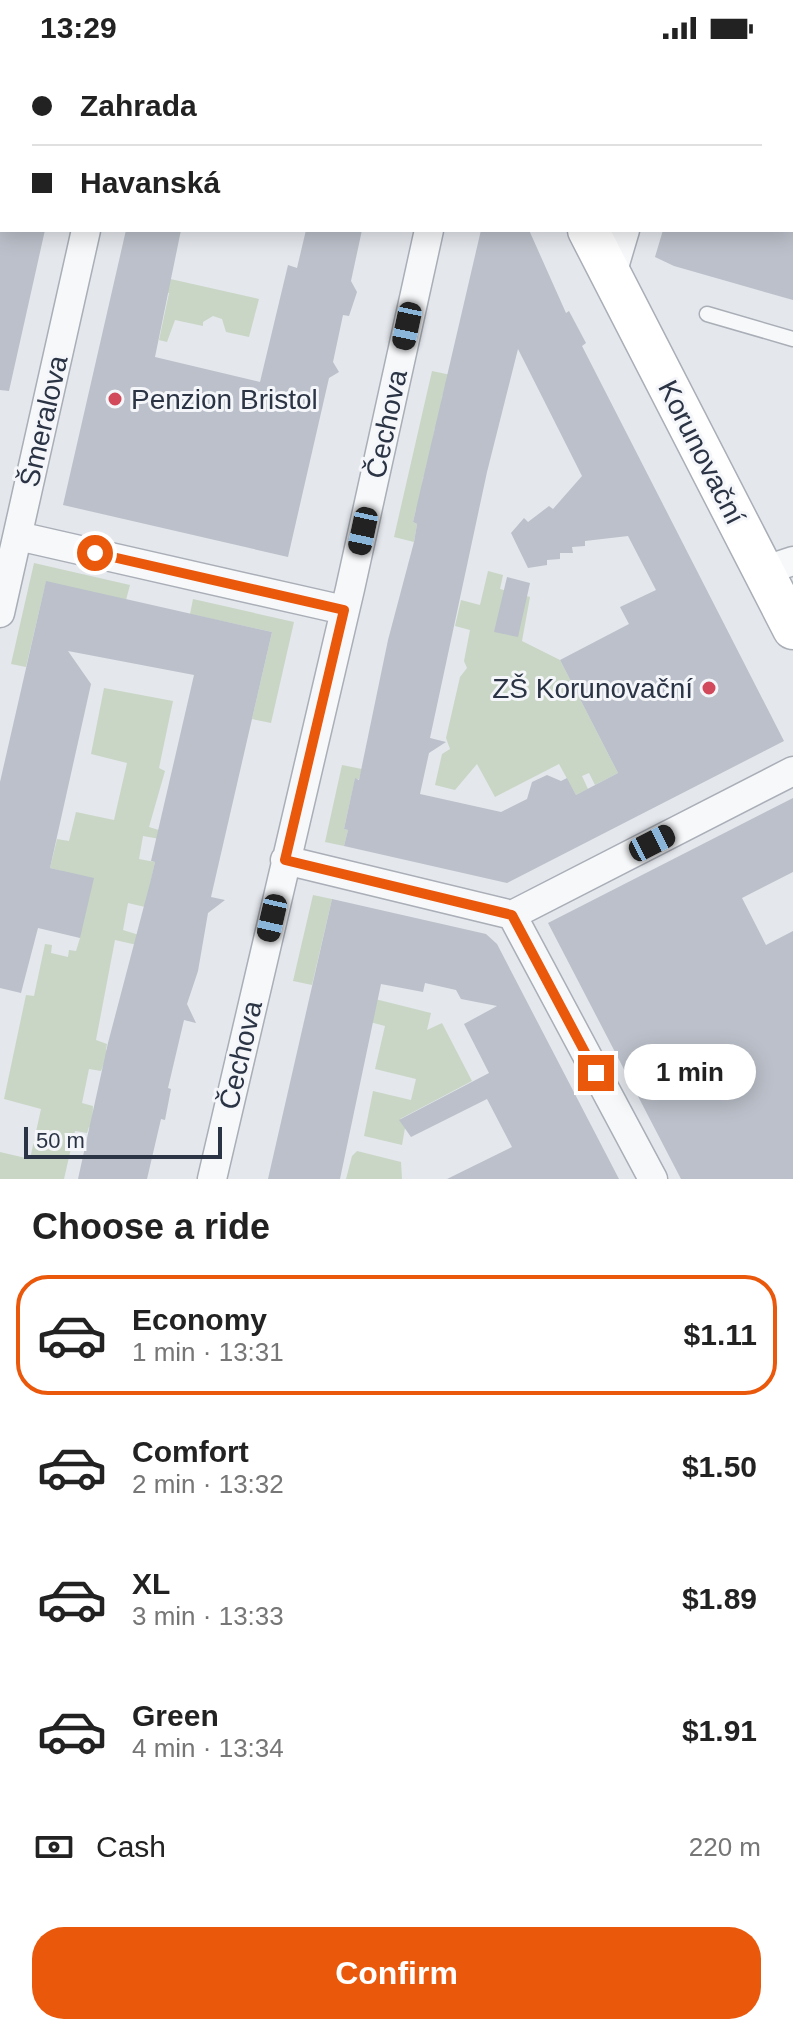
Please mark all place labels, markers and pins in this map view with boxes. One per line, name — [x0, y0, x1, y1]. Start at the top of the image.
place label: Penzion Bristol — [131, 384, 318, 415]
marker: Penzion Bristol — [106, 390, 124, 408]
place label: ZŠ Korunovační — [492, 673, 693, 704]
marker: ZŠ Korunovační — [700, 679, 718, 697]

